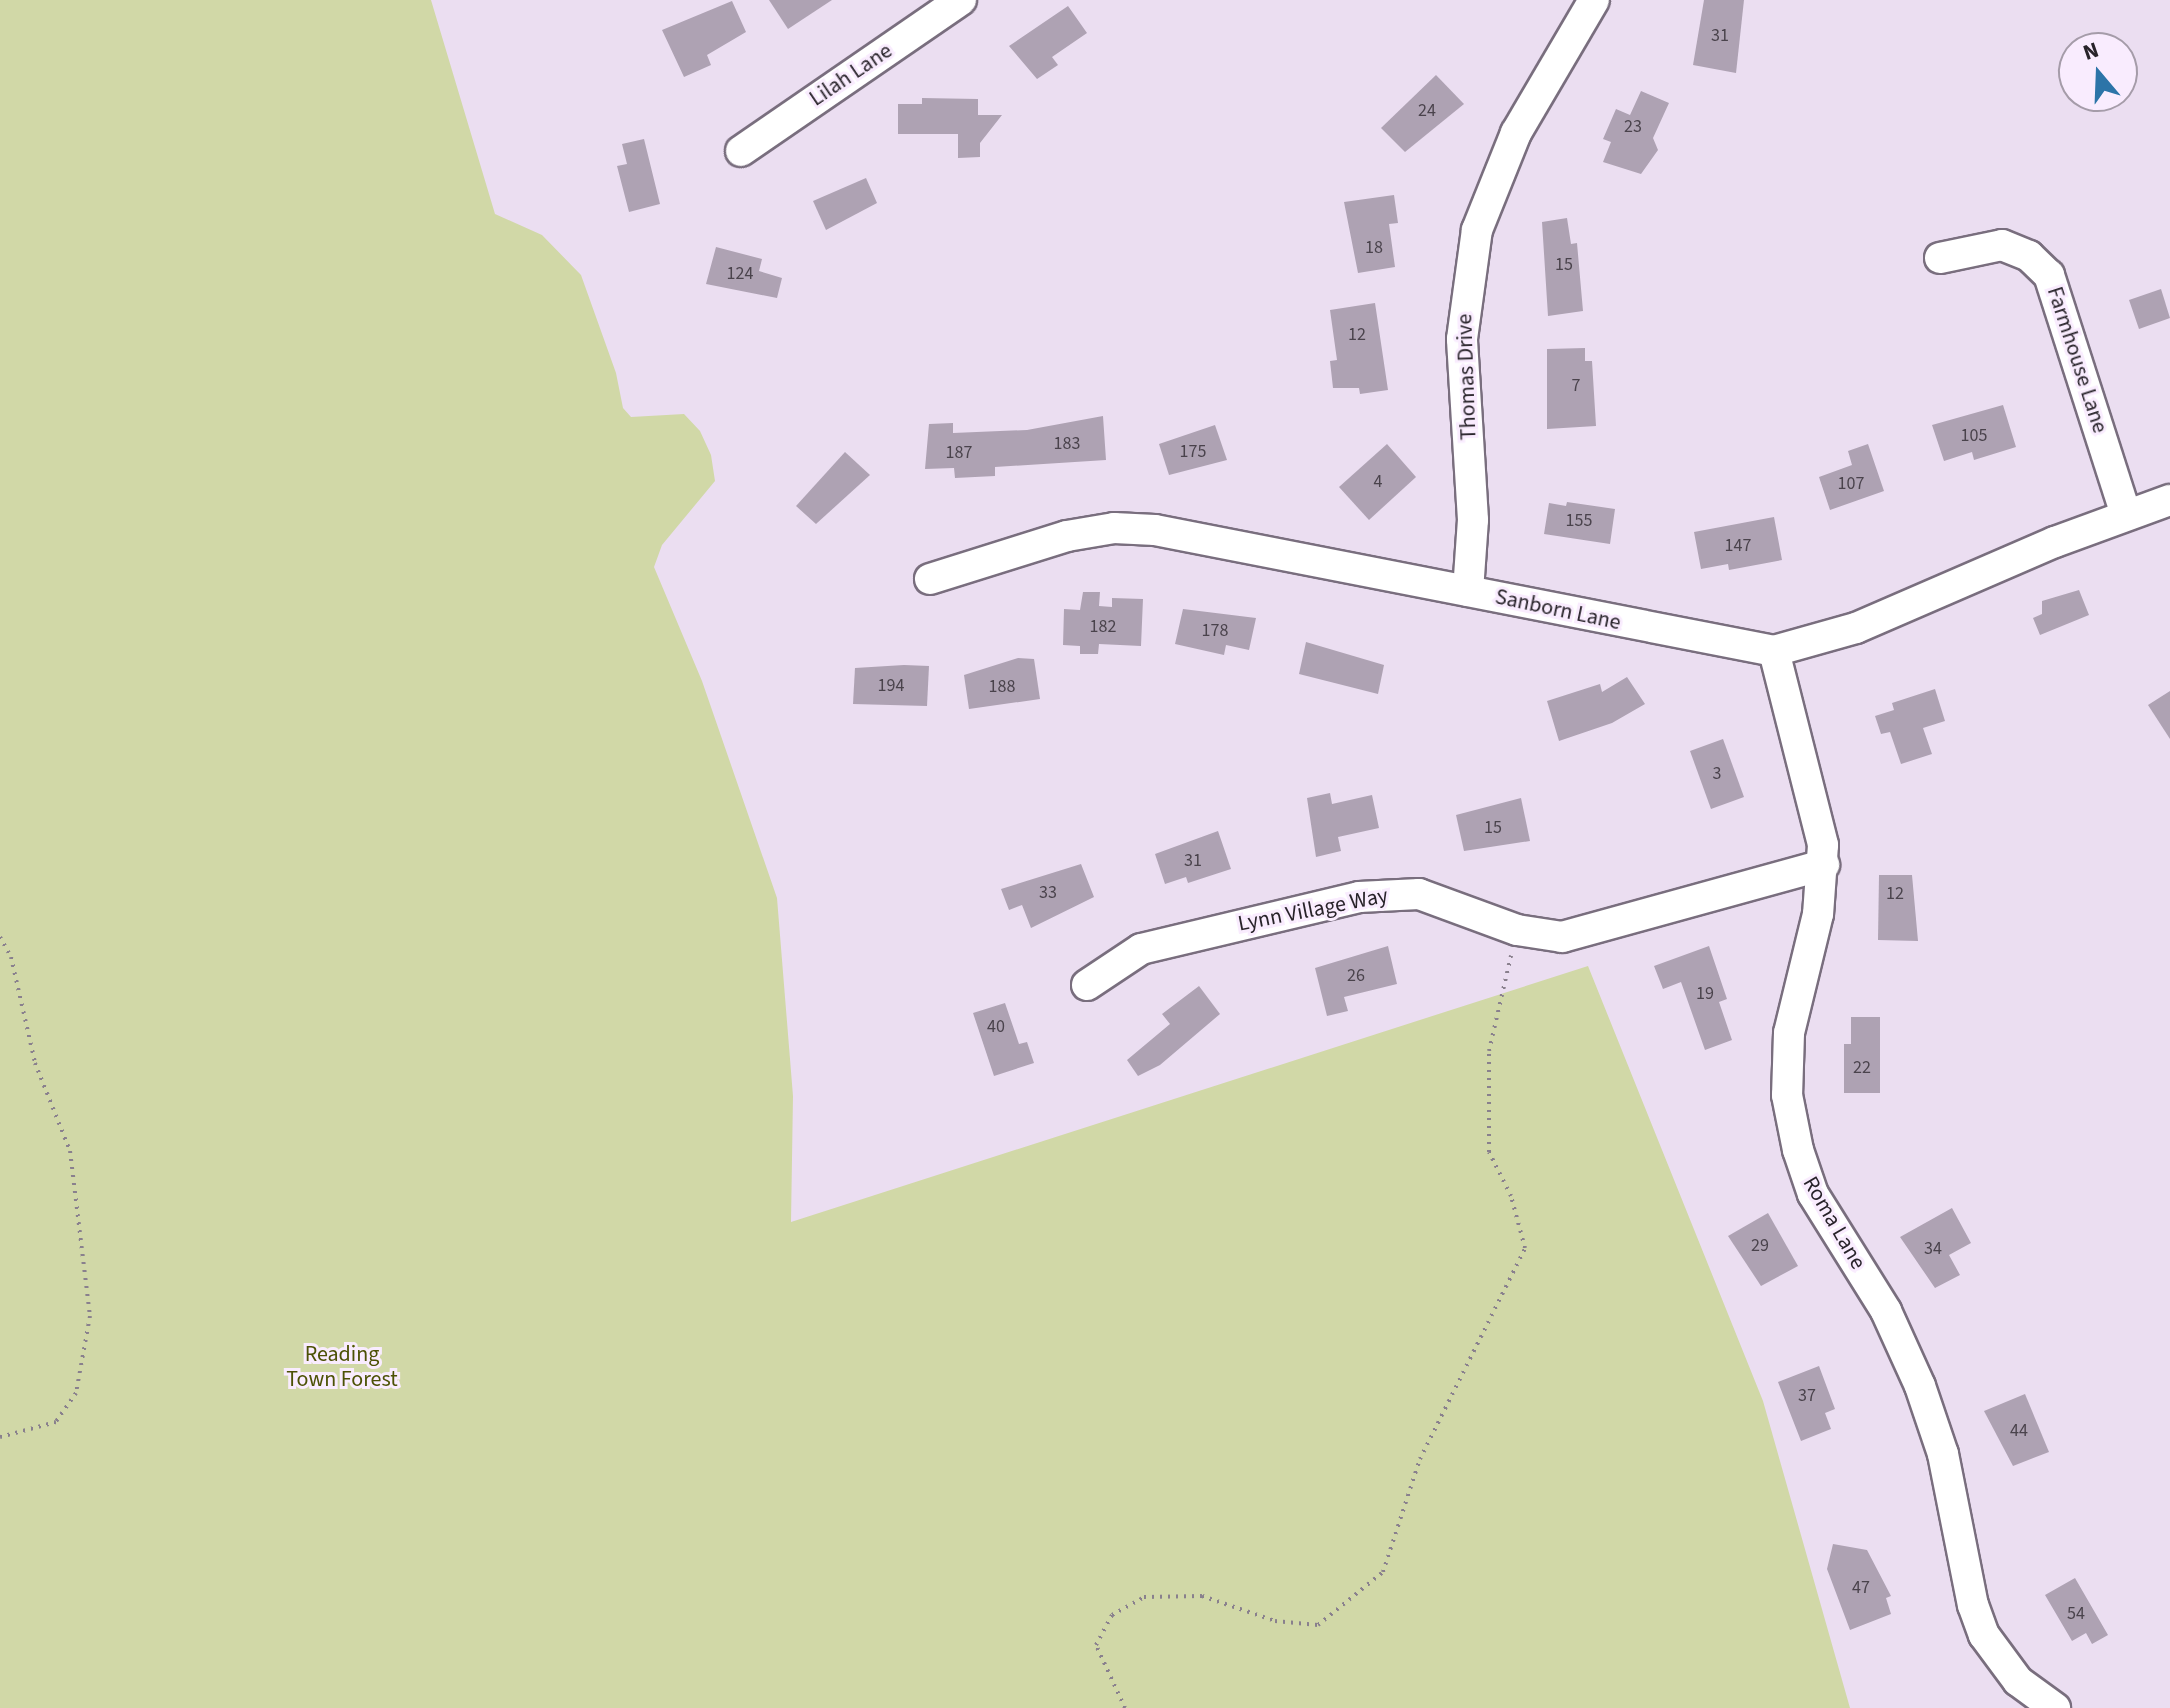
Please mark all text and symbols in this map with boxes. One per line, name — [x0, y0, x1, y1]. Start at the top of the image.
house number: 31 — [1711, 25, 1729, 47]
north arrow — [2058, 32, 2138, 112]
text: N — [2079, 34, 2103, 69]
street label: Lilah Lane — [805, 38, 897, 112]
house number: 24 — [1418, 100, 1436, 122]
house number: 23 — [1624, 116, 1642, 138]
house number: 18 — [1365, 237, 1383, 259]
house number: 15 — [1555, 254, 1573, 276]
house number: 124 — [727, 263, 753, 285]
street label: Farmhouse Lane — [2041, 284, 2113, 436]
street label: Thomas Drive — [1452, 313, 1482, 441]
house number: 12 — [1348, 324, 1366, 346]
house number: 7 — [1572, 375, 1580, 397]
house number: 105 — [1961, 425, 1987, 447]
house number: 183 — [1054, 433, 1080, 455]
house number: 175 — [1180, 441, 1206, 463]
house number: 187 — [946, 442, 972, 464]
house number: 4 — [1374, 471, 1382, 493]
house number: 107 — [1838, 473, 1864, 495]
house number: 155 — [1566, 510, 1592, 532]
house number: 147 — [1725, 535, 1751, 557]
street label: Sanborn Lane — [1493, 584, 1623, 636]
house number: 182 — [1090, 616, 1116, 638]
house number: 178 — [1202, 620, 1228, 642]
house number: 194 — [878, 675, 904, 697]
house number: 188 — [989, 676, 1015, 698]
house number: 3 — [1713, 763, 1721, 785]
house number: 15 — [1484, 817, 1502, 839]
house number: 31 — [1184, 850, 1202, 872]
house number: 33 — [1039, 882, 1057, 904]
street label: Lynn Village Way — [1236, 883, 1390, 937]
house number: 12 — [1886, 883, 1904, 905]
house number: 26 — [1347, 965, 1365, 987]
house number: 19 — [1696, 983, 1714, 1005]
house number: 40 — [987, 1016, 1005, 1038]
house number: 22 — [1853, 1057, 1871, 1079]
street label: Roma Lane — [1797, 1172, 1871, 1274]
house number: 29 — [1751, 1235, 1769, 1257]
house number: 34 — [1924, 1238, 1942, 1260]
park label: Reading Town Forest — [286, 1341, 398, 1392]
house number: 37 — [1798, 1385, 1816, 1407]
house number: 44 — [2010, 1420, 2028, 1442]
house number: 47 — [1852, 1577, 1870, 1599]
house number: 54 — [2067, 1603, 2085, 1625]

